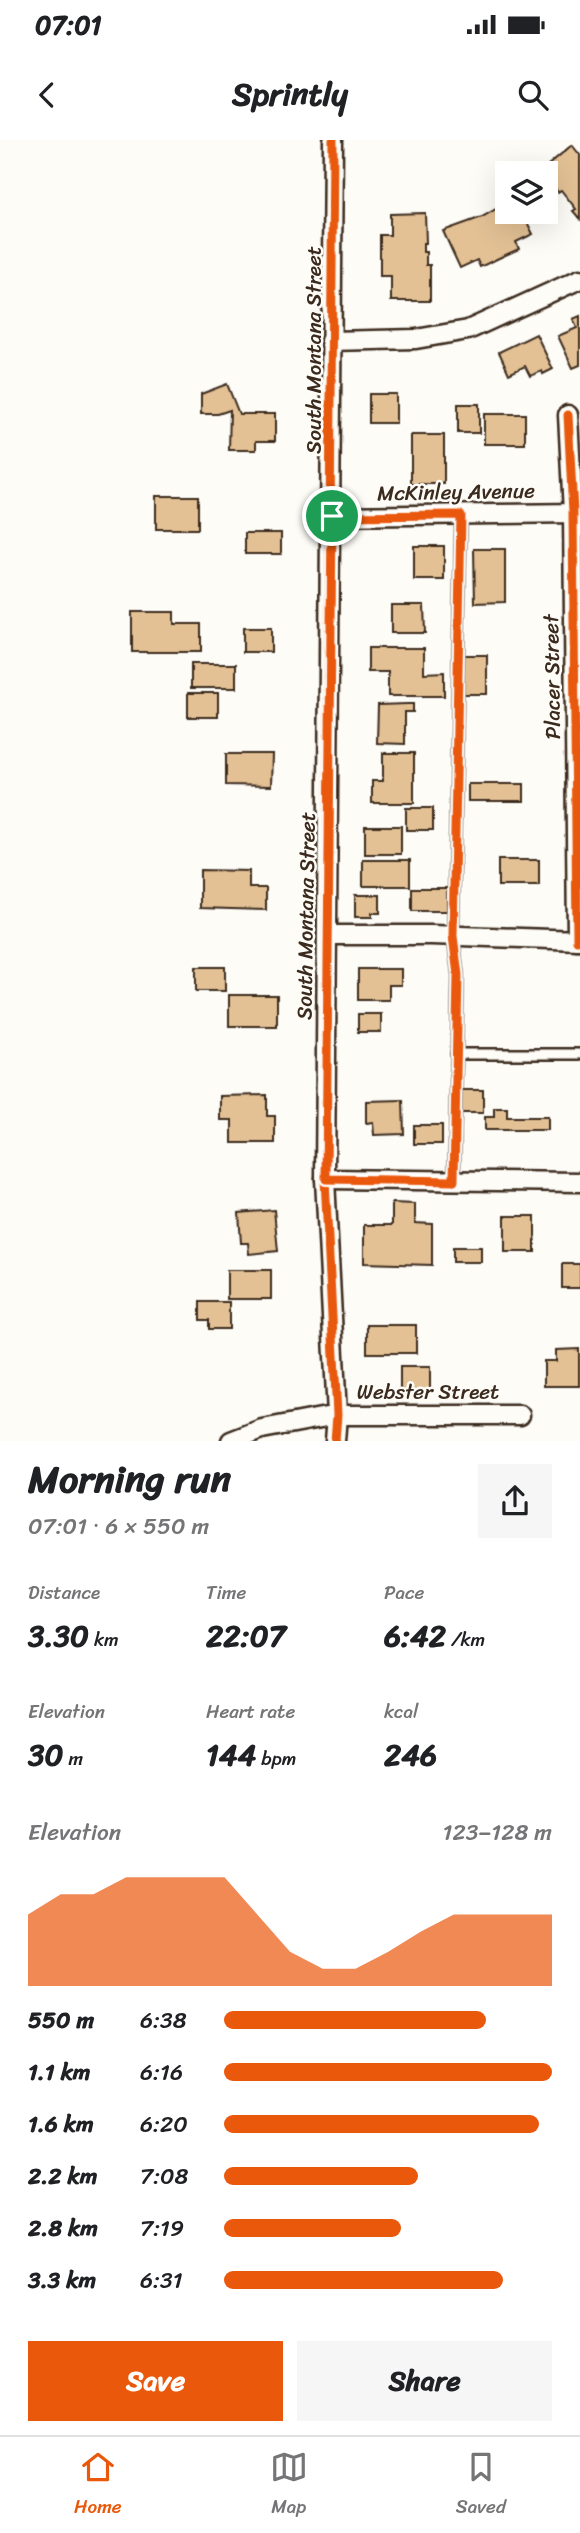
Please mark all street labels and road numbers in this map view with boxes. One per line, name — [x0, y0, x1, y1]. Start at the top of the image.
street label: South Montana Street — [295, 246, 333, 454]
street label: McKinley Avenue — [377, 472, 535, 512]
street label: Placer Street — [532, 613, 572, 740]
street label: South Montana Street — [285, 812, 327, 1020]
street label: Webster Street — [357, 1373, 499, 1411]

